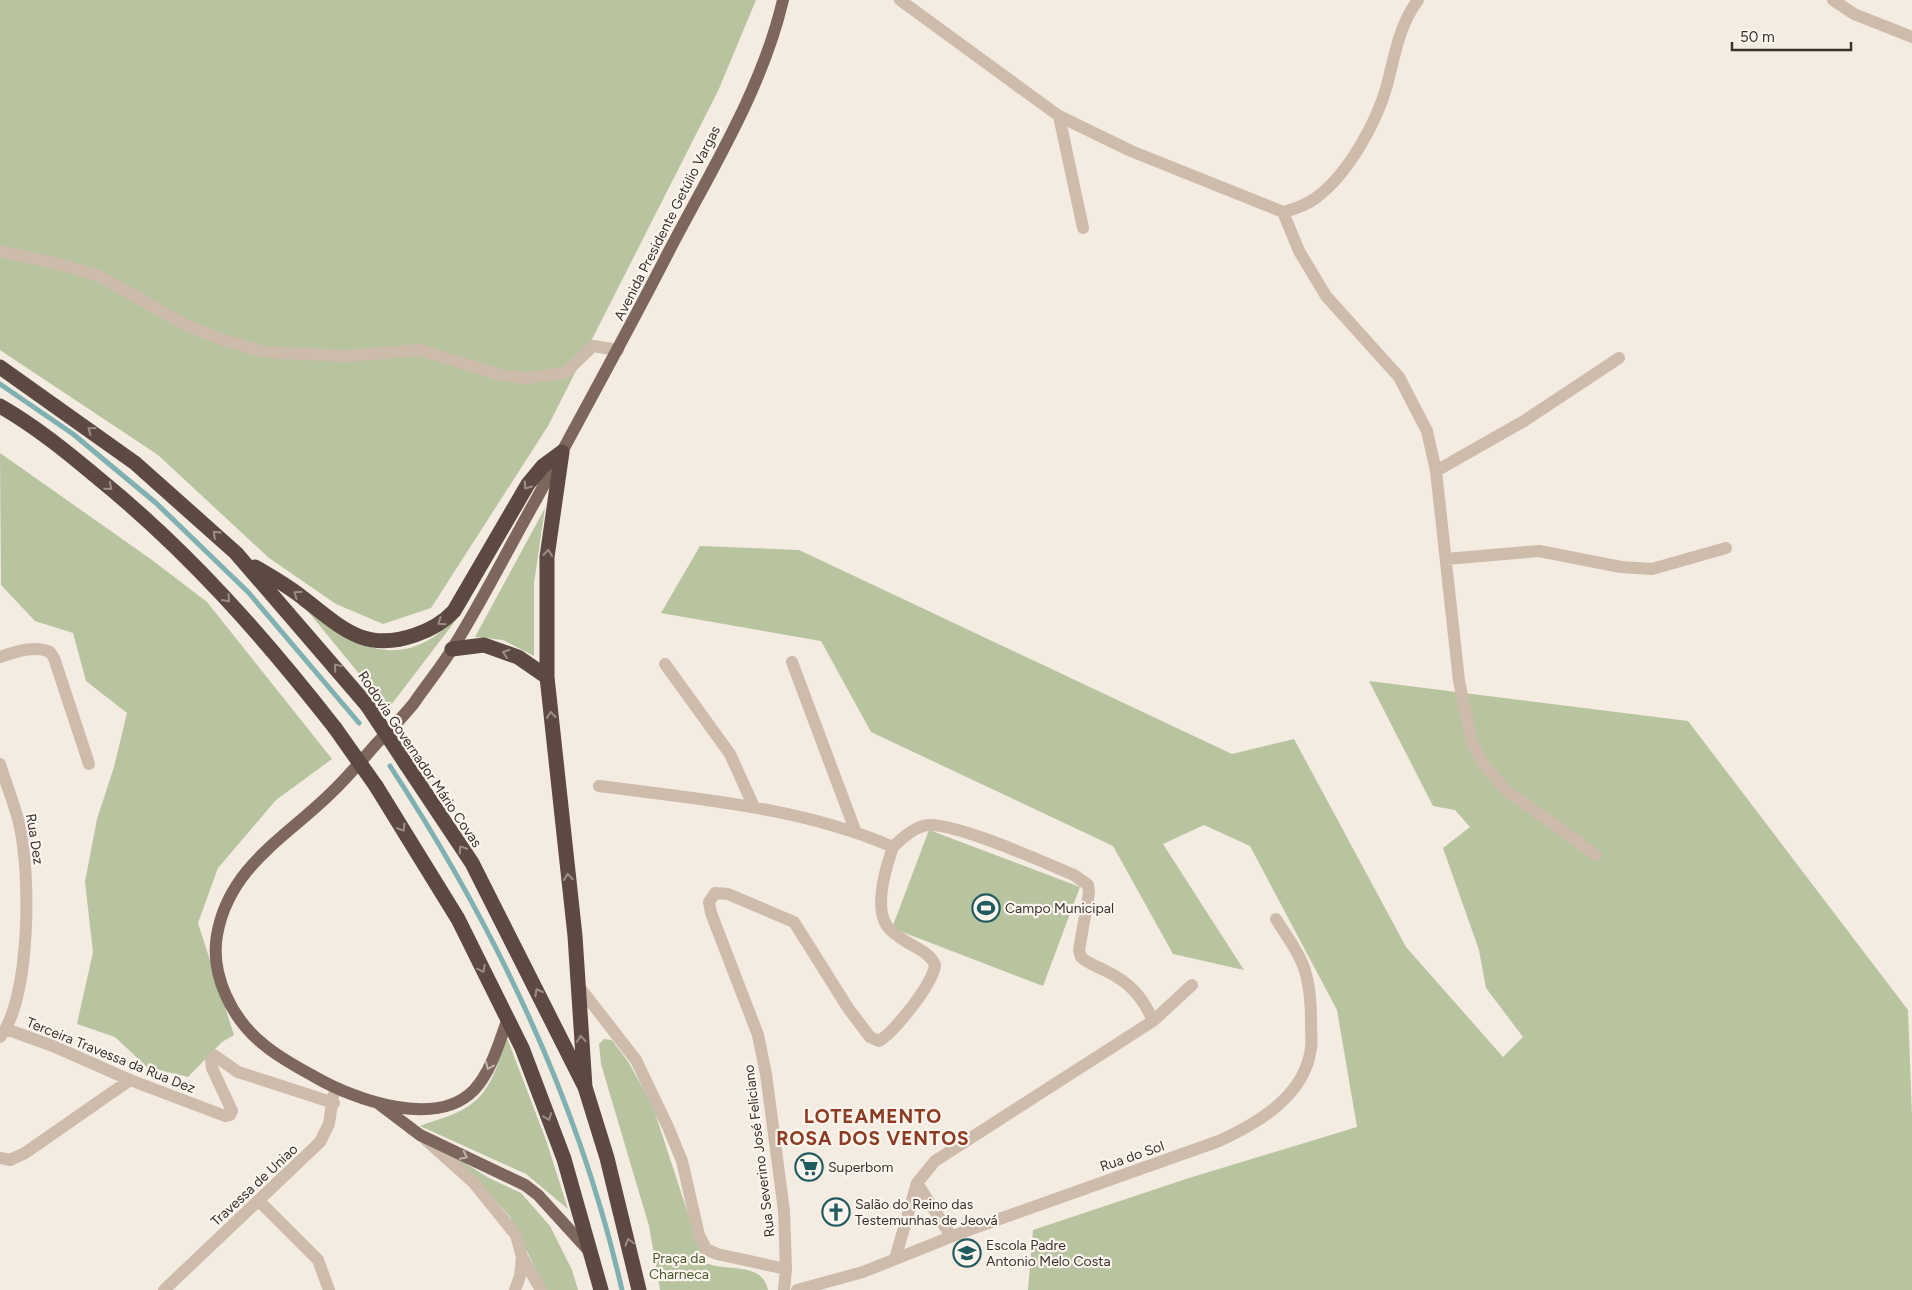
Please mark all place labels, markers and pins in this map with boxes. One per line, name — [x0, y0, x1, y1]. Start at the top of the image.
sports icon: Campo Municipal — [971, 893, 1001, 923]
place label: Campo Municipal — [1005, 900, 1114, 917]
supermarket icon: Superbom — [794, 1152, 824, 1182]
place label: Superbom — [828, 1159, 893, 1176]
place label: Salão do Reino das Testemunhas de Jeová — [855, 1196, 998, 1229]
church icon: Salão do Reino das Testemunhas de Jeová — [821, 1197, 851, 1227]
place label: Escola Padre Antonio Melo Costa — [986, 1237, 1111, 1270]
school or university icon: Escola Padre Antonio Melo Costa — [952, 1238, 982, 1268]

